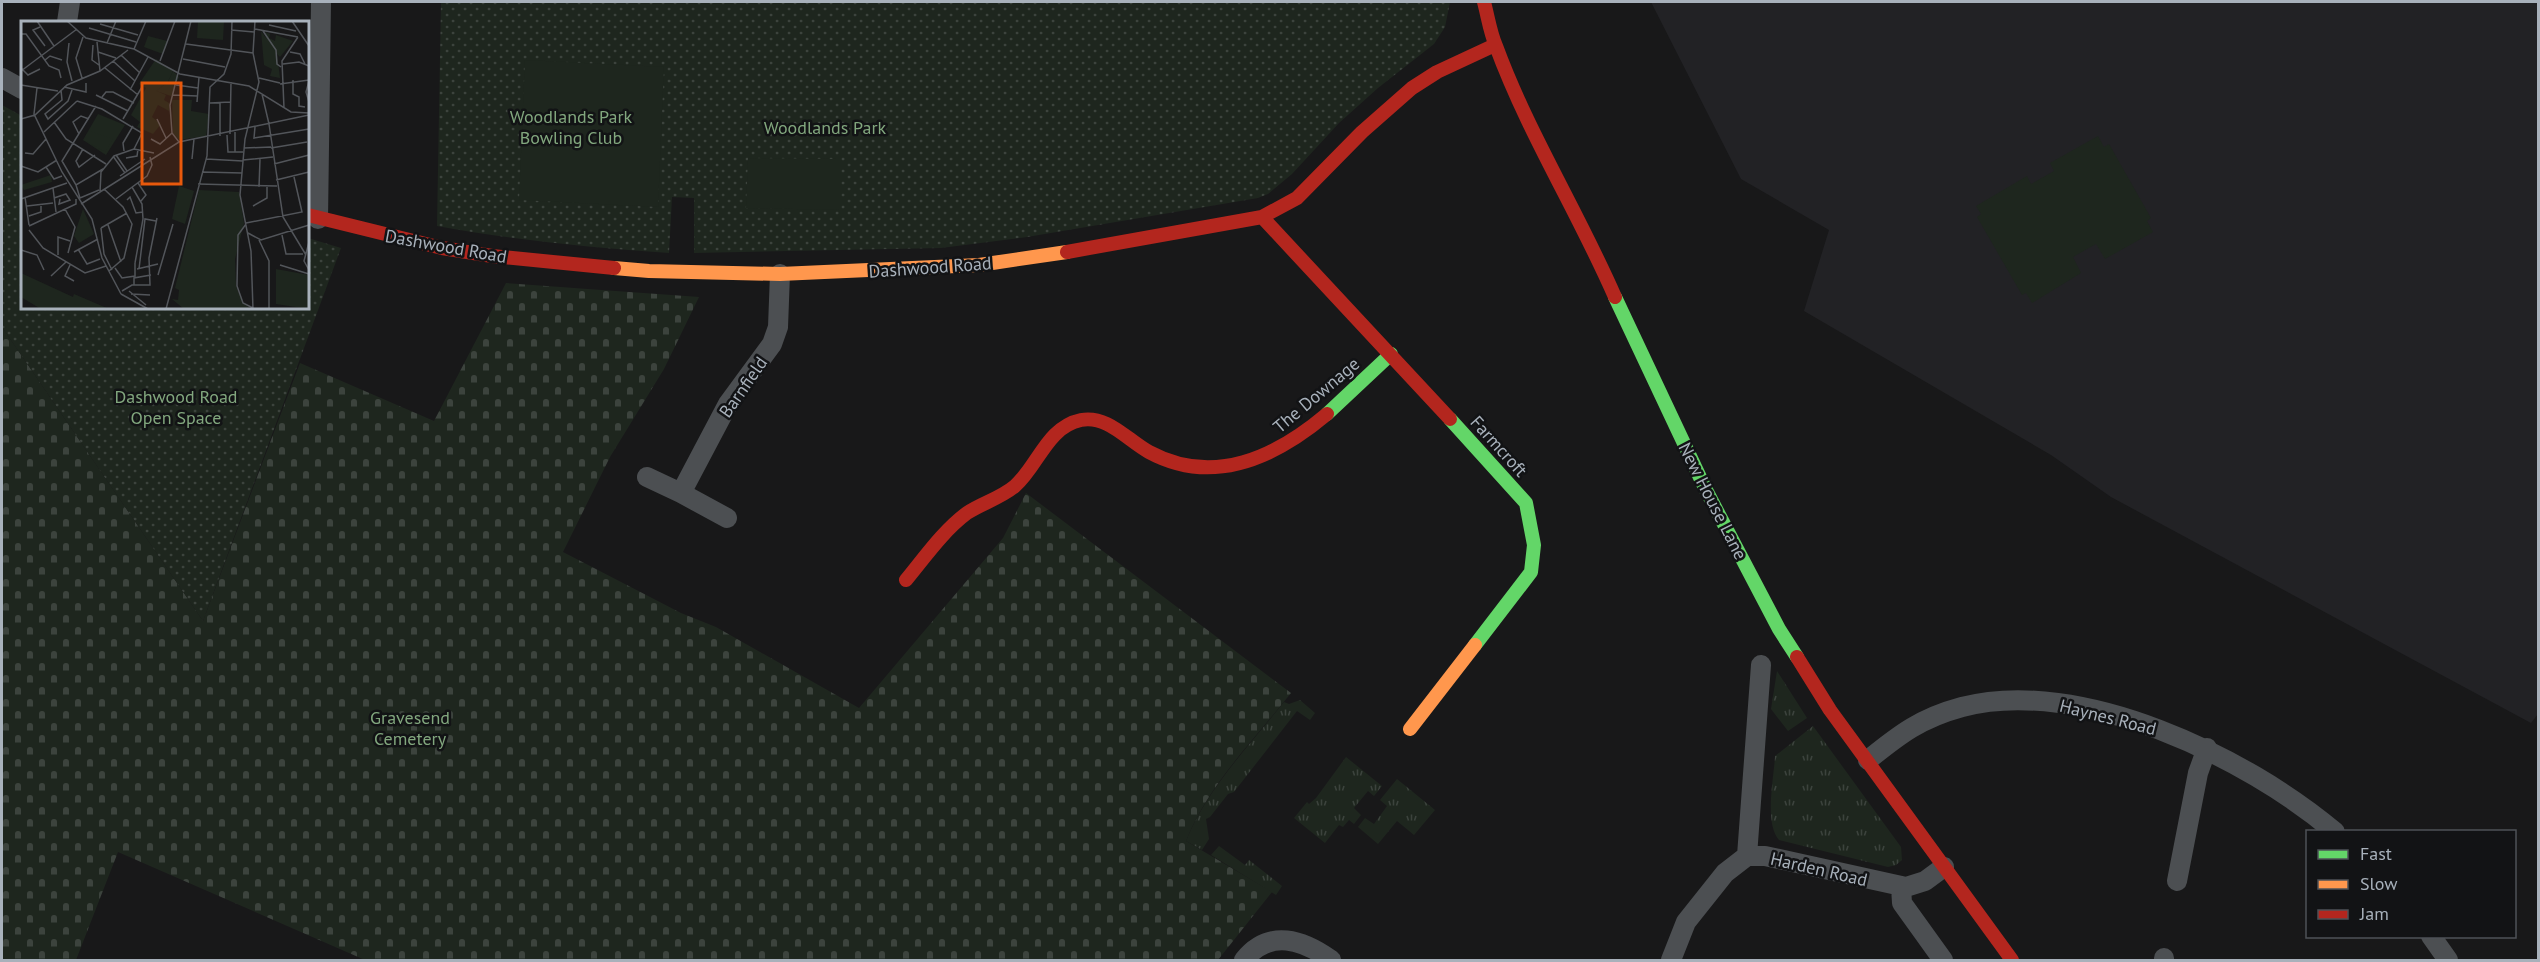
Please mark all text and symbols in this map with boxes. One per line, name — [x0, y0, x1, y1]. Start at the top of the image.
inset map — [21, 21, 309, 309]
park label: Woodlands Park Bowling Club — [510, 105, 633, 149]
park label: Woodlands Park — [764, 116, 887, 139]
street label: Dashwood Road — [383, 224, 509, 268]
street label: Dashwood Road — [868, 251, 992, 283]
street label: Barnfield — [714, 352, 772, 422]
street label: The Downage — [1268, 352, 1364, 438]
park label: Dashwood Road Open Space — [114, 385, 238, 429]
street label: Farmcroft — [1466, 411, 1532, 481]
street label: New House Lane — [1674, 439, 1752, 563]
street label: Haynes Road — [2057, 694, 2159, 740]
park label: Gravesend Cemetery — [370, 706, 450, 750]
legend — [2306, 830, 2516, 938]
text: Fast — [2360, 842, 2392, 865]
street label: Harden Road — [1768, 847, 1870, 891]
text: Slow — [2360, 872, 2398, 895]
text: Jam — [2359, 902, 2389, 925]

